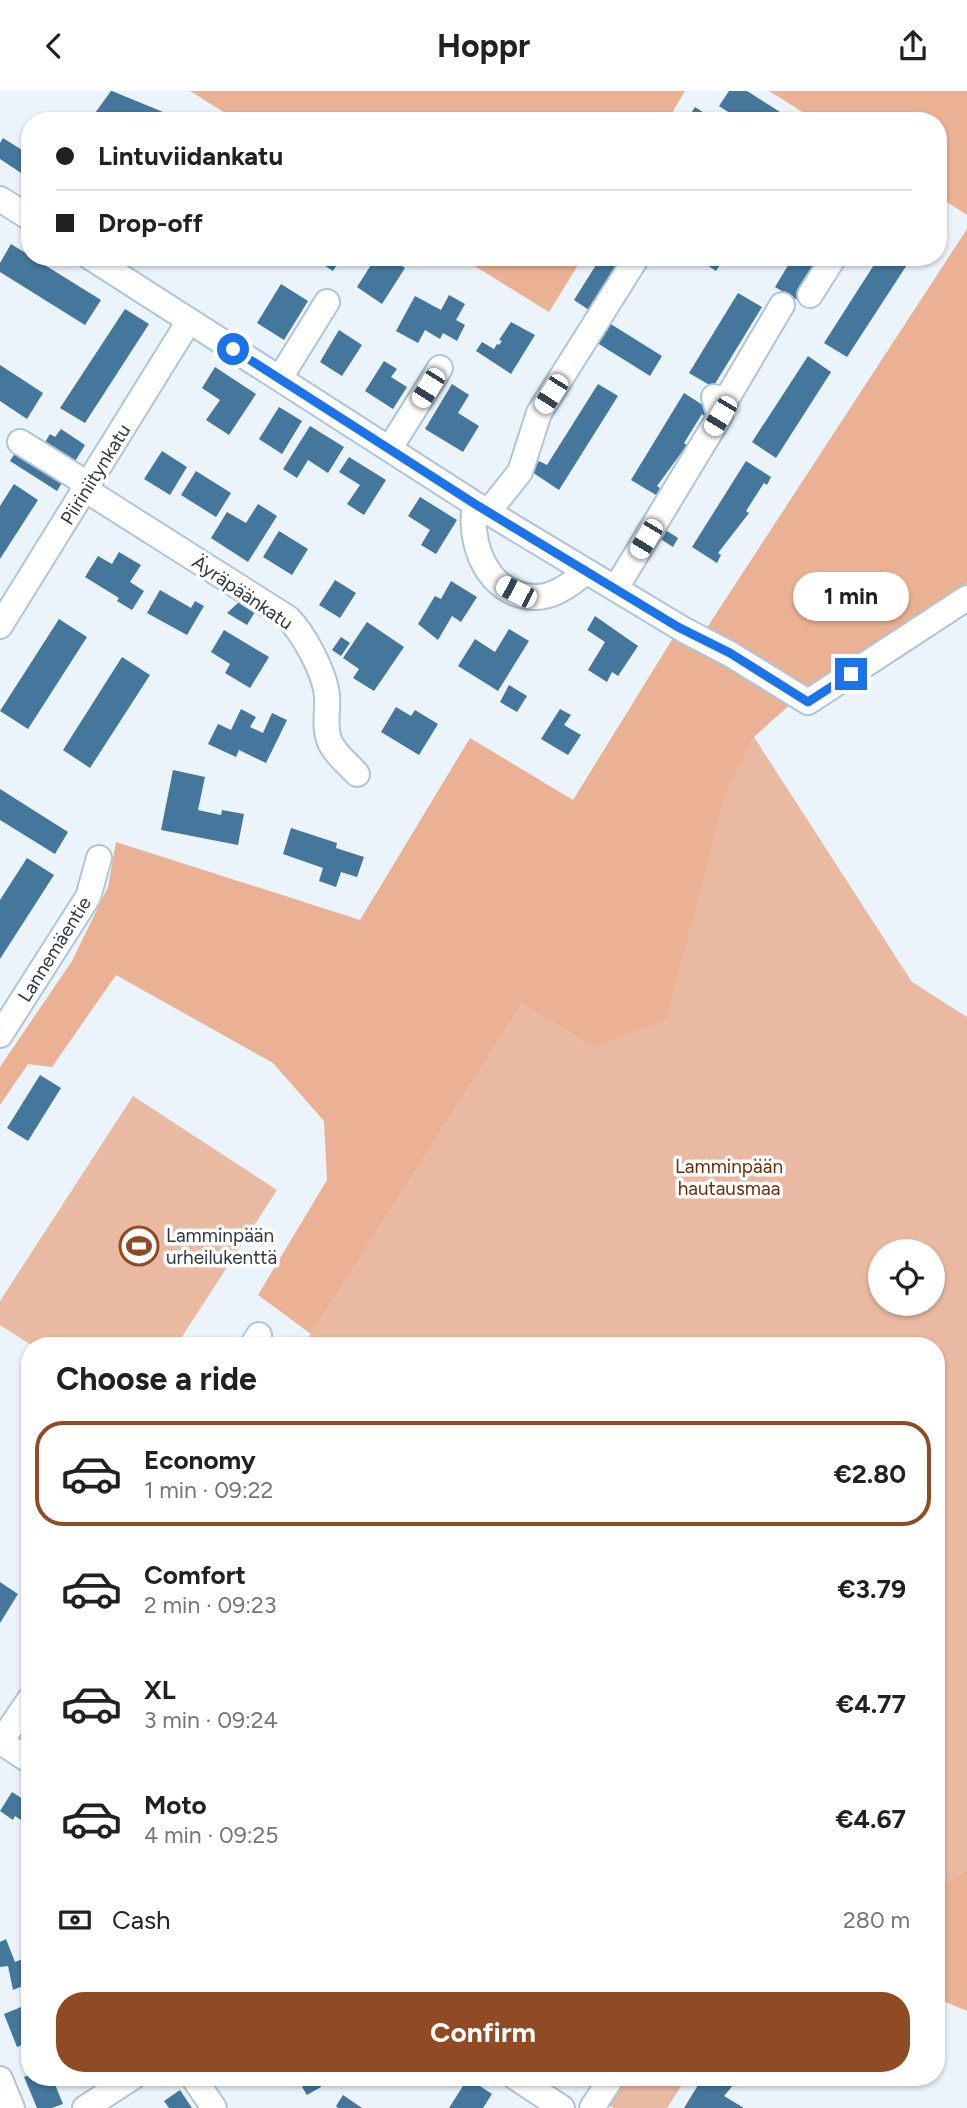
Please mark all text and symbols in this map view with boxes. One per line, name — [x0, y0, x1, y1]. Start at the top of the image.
icon: back — [35, 27, 73, 65]
text: Hoppr — [437, 27, 530, 65]
icon: share — [894, 27, 932, 65]
text: Lintuviidankatu — [98, 140, 283, 172]
text: Drop-off — [98, 207, 203, 239]
route start — [217, 333, 249, 365]
car — [408, 365, 449, 411]
car — [531, 371, 572, 417]
car — [701, 393, 740, 439]
street label: Piiriniitynkatu — [55, 420, 135, 529]
car — [627, 516, 666, 562]
street label: Äyräpäänkatu — [188, 550, 297, 634]
car — [493, 573, 540, 611]
callout: 1 min — [793, 573, 909, 621]
text: 1 min — [824, 582, 878, 610]
route end — [835, 658, 867, 690]
street label: Lannemäentie — [13, 892, 96, 1006]
park label: Lamminpään hautausmaa — [675, 1155, 783, 1200]
place label: Lamminpään urheilukenttä — [166, 1224, 277, 1269]
sports icon: Lamminpään urheilukenttä — [118, 1225, 160, 1267]
map controls — [868, 1239, 945, 1316]
button: locate — [868, 1239, 945, 1316]
text: Choose a ride — [56, 1360, 257, 1398]
icon: car — [60, 1442, 123, 1505]
text: Economy — [144, 1444, 256, 1476]
text: €2.80 — [834, 1458, 906, 1490]
text: 1 min · 09:22 — [144, 1476, 273, 1504]
icon: car — [60, 1557, 123, 1620]
text: Comfort — [144, 1559, 246, 1591]
text: €3.79 — [837, 1573, 906, 1605]
text: 2 min · 09:23 — [144, 1591, 276, 1619]
icon: car — [60, 1672, 123, 1735]
text: XL — [144, 1674, 176, 1706]
text: €4.77 — [836, 1688, 906, 1720]
text: 3 min · 09:24 — [144, 1706, 278, 1734]
icon: car — [60, 1787, 123, 1850]
text: Moto — [144, 1789, 207, 1821]
text: €4.67 — [835, 1803, 906, 1835]
text: 4 min · 09:25 — [144, 1821, 279, 1849]
icon: cash — [56, 1901, 94, 1939]
text: Cash — [112, 1904, 171, 1936]
text: 280 m — [843, 1906, 910, 1934]
button: Confirm — [56, 1992, 910, 2072]

